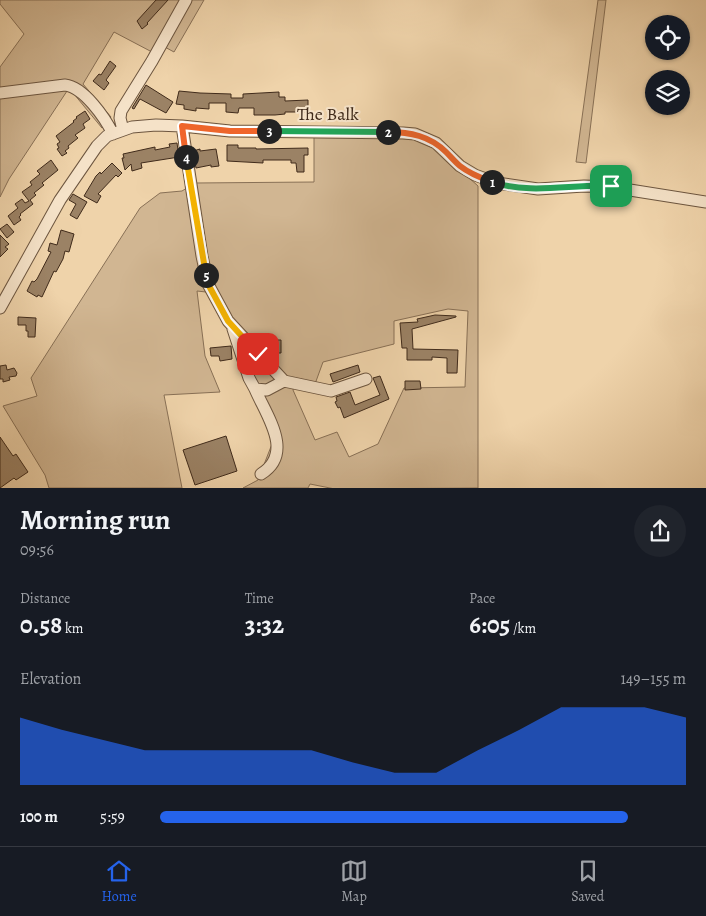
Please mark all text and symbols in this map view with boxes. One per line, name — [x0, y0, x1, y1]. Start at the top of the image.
map controls — [645, 15, 690, 115]
button: locate — [645, 15, 690, 60]
button: layers — [645, 70, 690, 115]
street label: The Balk — [297, 102, 359, 126]
pin: 3 — [256, 118, 282, 144]
pin: 2 — [376, 120, 400, 144]
text: 3 — [266, 122, 273, 141]
text: 2 — [385, 123, 392, 142]
pin: 4 — [174, 144, 198, 170]
text: 4 — [183, 148, 190, 167]
pin — [590, 165, 632, 207]
pin: 1 — [480, 170, 504, 194]
icon: arrive — [597, 172, 625, 200]
text: 1 — [490, 173, 495, 192]
pin: 5 — [194, 262, 218, 288]
text: 5 — [204, 266, 209, 285]
pin — [237, 333, 279, 375]
icon: check — [244, 340, 272, 368]
text: Morning run — [20, 501, 170, 539]
button: share — [634, 505, 686, 557]
text: 09:56 — [20, 539, 54, 561]
text: Distance — [20, 589, 70, 608]
text: Time — [245, 589, 274, 608]
text: Pace — [469, 589, 495, 608]
text: 0.58 — [20, 608, 62, 642]
text: 3:32 — [245, 608, 284, 642]
text: 6:05 — [469, 608, 510, 642]
text: km — [62, 619, 84, 638]
text: /km — [510, 619, 536, 638]
text: Elevation — [20, 668, 81, 690]
text: 149–155 m — [621, 668, 686, 690]
text: 100 m — [20, 806, 58, 828]
text: 5:59 — [100, 806, 125, 828]
tab: Home — [102, 857, 137, 906]
tab: Map — [340, 857, 368, 906]
tab: Saved — [571, 857, 604, 906]

